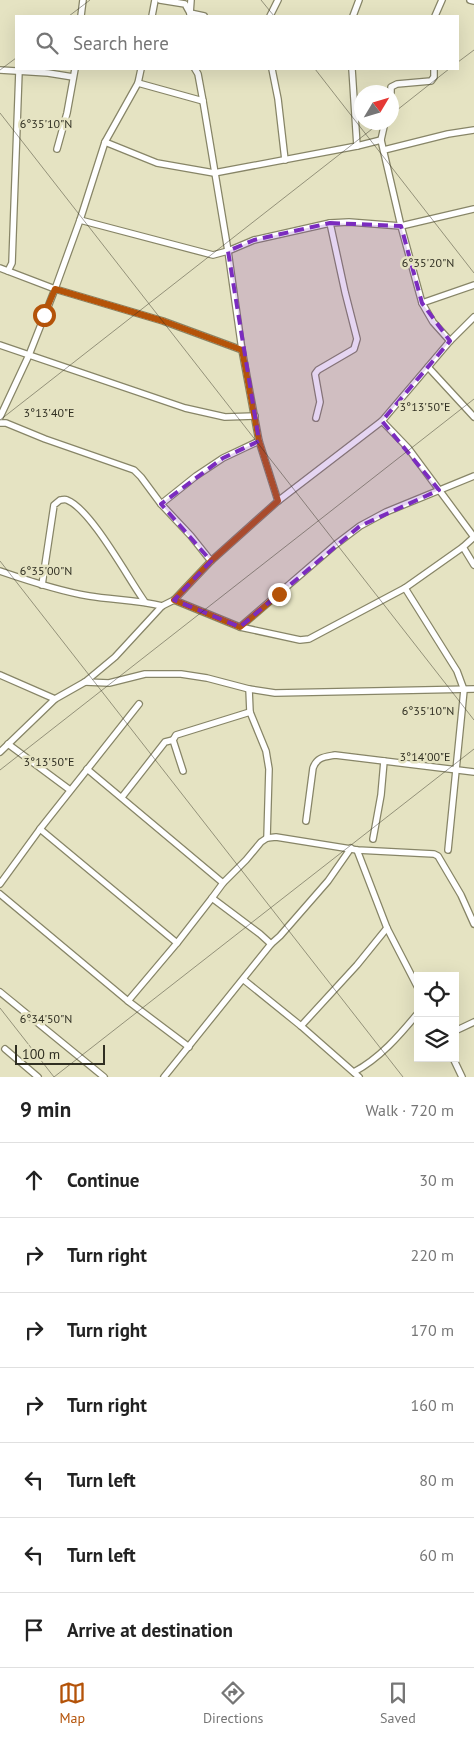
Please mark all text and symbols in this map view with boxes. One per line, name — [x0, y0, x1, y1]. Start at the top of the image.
search box — [15, 15, 459, 70]
icon: search — [33, 29, 61, 57]
text: Search here — [73, 31, 169, 55]
north arrow — [354, 85, 399, 130]
text: 6°35'10"N — [20, 116, 72, 131]
text: 6°35'20"N — [402, 255, 454, 270]
route start — [33, 304, 56, 327]
text: 3°13'50"E — [400, 399, 450, 414]
text: 3°13'40"E — [24, 405, 74, 420]
text: 6°35'00"N — [20, 563, 72, 578]
route end — [268, 583, 291, 606]
text: 6°35'10"N — [402, 703, 454, 718]
text: 3°14'00"E — [400, 749, 450, 764]
text: 3°13'50"E — [24, 754, 74, 769]
map controls — [414, 972, 459, 1062]
button: locate — [414, 972, 459, 1017]
text: 6°34'50"N — [20, 1011, 72, 1026]
button: layers — [414, 1017, 459, 1062]
scale bar — [15, 1042, 105, 1065]
text: 100 m — [22, 1045, 60, 1063]
text: 9 min — [20, 1096, 71, 1123]
text: Walk · 720 m — [365, 1100, 454, 1120]
icon: ahead — [20, 1166, 48, 1194]
text: Continue — [67, 1168, 139, 1192]
text: 30 m — [419, 1170, 454, 1190]
icon: right — [20, 1241, 48, 1269]
text: Turn right — [67, 1243, 147, 1267]
text: 220 m — [411, 1245, 454, 1265]
icon: right — [20, 1316, 48, 1344]
text: Turn right — [67, 1318, 147, 1342]
text: 170 m — [411, 1320, 454, 1340]
icon: right — [20, 1391, 48, 1419]
text: Turn right — [67, 1393, 147, 1417]
text: 160 m — [411, 1395, 454, 1415]
icon: left — [20, 1466, 48, 1494]
text: Turn left — [67, 1468, 136, 1492]
text: 80 m — [419, 1470, 454, 1490]
icon: left — [20, 1541, 48, 1569]
text: Turn left — [67, 1543, 136, 1567]
text: 60 m — [419, 1545, 454, 1565]
icon: arrive — [20, 1616, 48, 1644]
text: Arrive at destination — [67, 1618, 233, 1642]
tab: Map — [58, 1679, 86, 1727]
tab: Directions — [203, 1679, 263, 1727]
tab: Saved — [380, 1679, 416, 1727]

